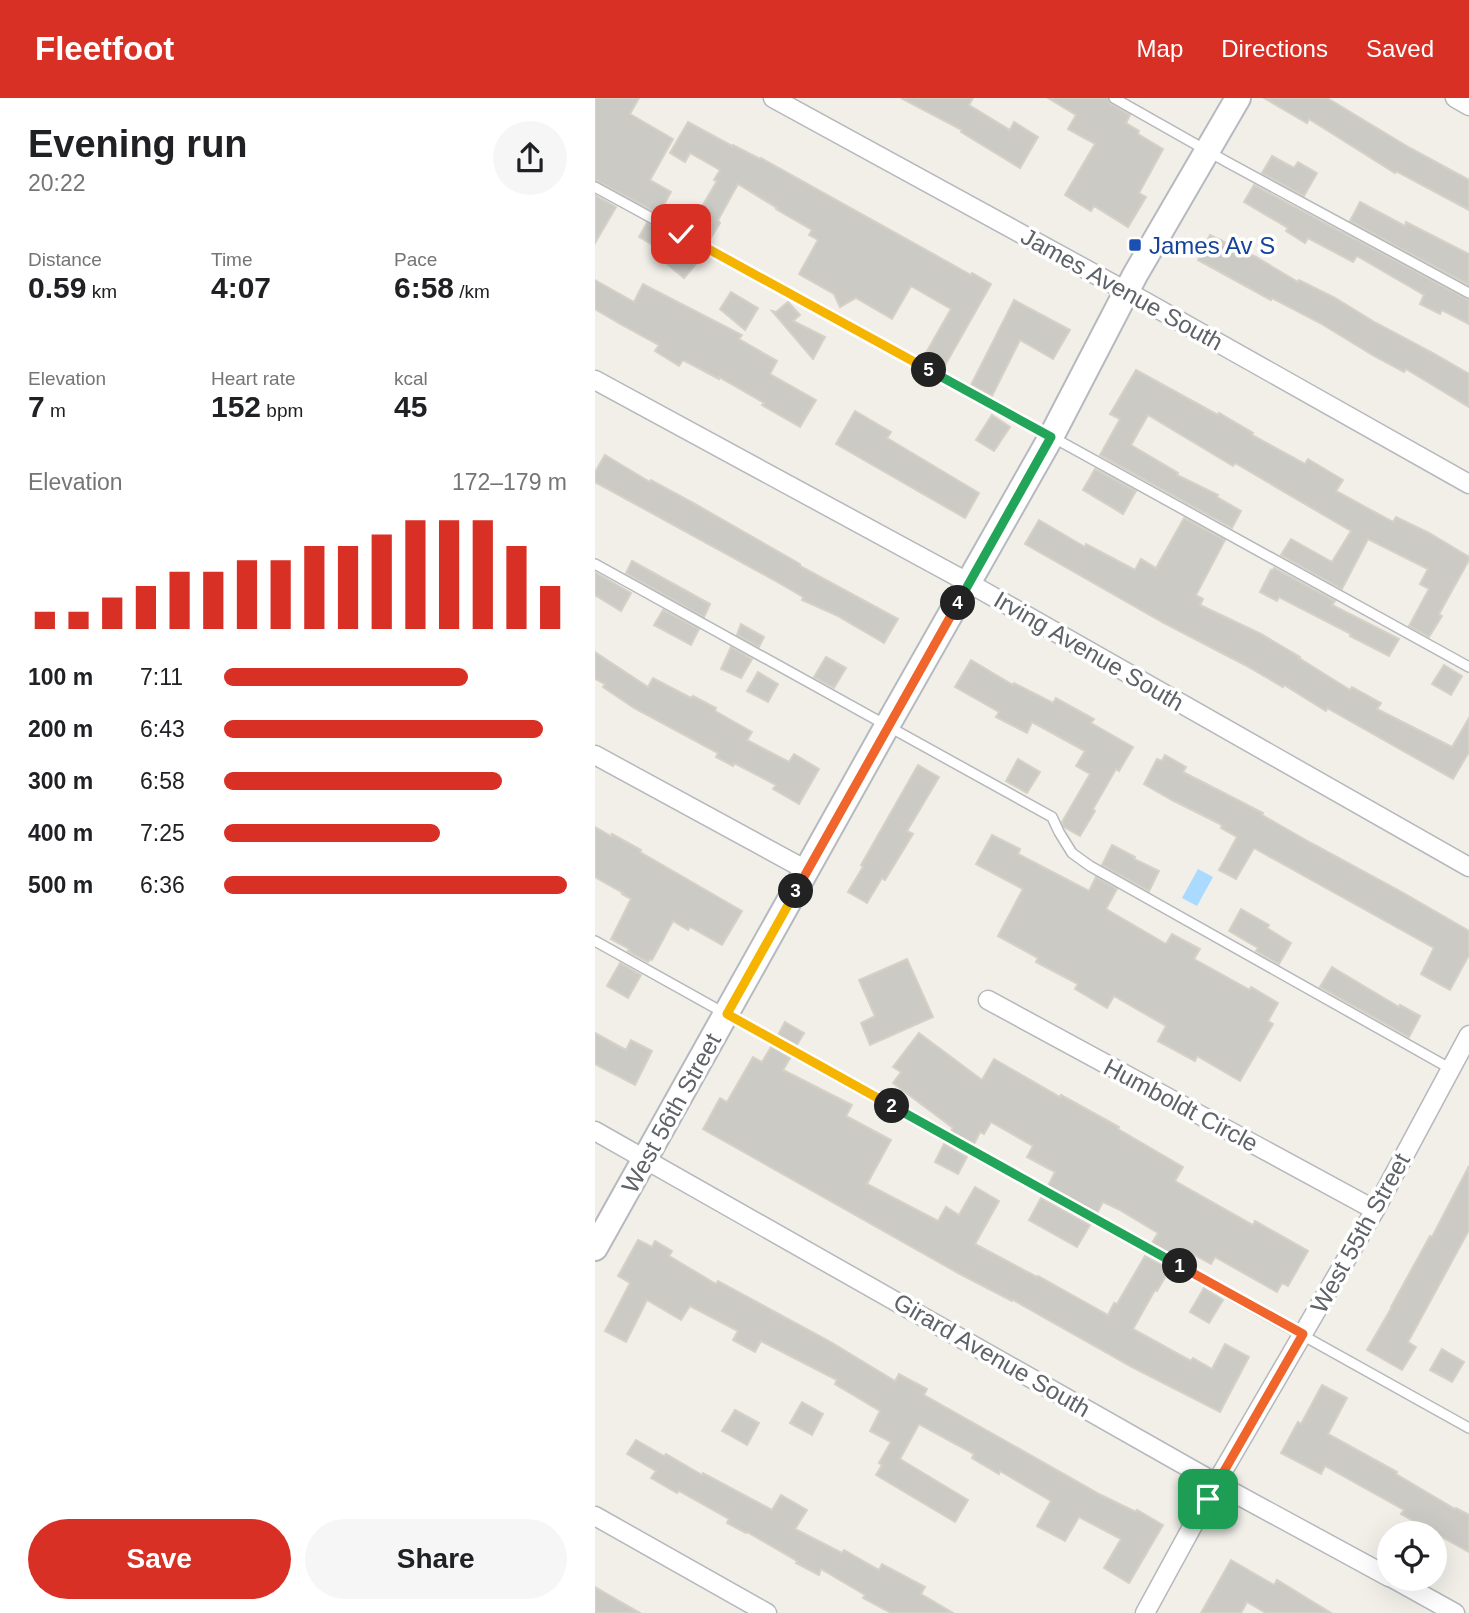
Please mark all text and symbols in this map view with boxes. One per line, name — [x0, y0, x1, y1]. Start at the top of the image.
text: Fleetfoot — [35, 30, 174, 67]
text: Map — [1137, 35, 1183, 62]
text: Directions — [1221, 35, 1328, 62]
text: Saved — [1366, 35, 1434, 62]
button: share — [493, 121, 567, 195]
text: Evening run — [28, 123, 248, 165]
text: 20:22 — [28, 170, 86, 196]
pin — [651, 204, 711, 264]
icon: check — [662, 215, 700, 253]
street label: James Avenue South — [1016, 222, 1228, 356]
place label: James Av S — [1149, 232, 1275, 259]
marker: James Av S — [1127, 237, 1143, 253]
text: Distance — [28, 249, 102, 270]
text: Time — [211, 249, 253, 270]
text: Pace — [394, 249, 437, 270]
text: 0.59 — [28, 271, 86, 304]
text: 4:07 — [211, 271, 271, 304]
text: 6:58 — [394, 271, 454, 304]
text: km — [86, 281, 117, 302]
text: /km — [454, 281, 490, 302]
pin: 5 — [911, 352, 947, 388]
text: 5 — [923, 359, 934, 380]
text: Elevation — [28, 368, 106, 389]
text: Heart rate — [211, 368, 295, 389]
text: kcal — [394, 368, 428, 389]
text: 7 — [28, 390, 45, 423]
text: 152 — [211, 390, 261, 423]
text: 45 — [394, 390, 427, 423]
text: m — [45, 400, 66, 421]
text: bpm — [261, 400, 303, 421]
text: Elevation — [28, 469, 123, 495]
text: 172–179 m — [452, 469, 567, 495]
pin: 4 — [941, 586, 975, 620]
street label: Irving Avenue South — [989, 586, 1189, 716]
text: 4 — [952, 592, 963, 613]
text: 100 m — [28, 664, 93, 690]
text: 7:11 — [140, 664, 183, 690]
text: 200 m — [28, 716, 93, 742]
text: 6:43 — [140, 716, 185, 742]
text: 300 m — [28, 768, 93, 794]
text: 6:58 — [140, 768, 185, 794]
text: 400 m — [28, 820, 93, 846]
text: 7:25 — [140, 820, 185, 846]
text: 500 m — [28, 872, 93, 898]
text: 6:36 — [140, 872, 185, 898]
pin: 3 — [779, 874, 813, 908]
text: 3 — [790, 880, 801, 901]
street label: West 56th Street — [616, 1028, 726, 1198]
street label: Humboldt Circle — [1099, 1053, 1263, 1157]
pin: 2 — [875, 1088, 909, 1124]
text: 2 — [886, 1095, 897, 1116]
street label: West 55th Street — [1305, 1148, 1415, 1318]
pin: 1 — [1163, 1248, 1197, 1284]
text: 1 — [1174, 1255, 1185, 1276]
street label: Girard Avenue South — [889, 1288, 1095, 1422]
pin — [1178, 1469, 1238, 1529]
icon: arrive — [1189, 1480, 1227, 1518]
button: Save — [28, 1519, 291, 1599]
button: Share — [305, 1519, 567, 1599]
map controls — [1377, 1521, 1447, 1591]
button: locate — [1377, 1521, 1447, 1591]

